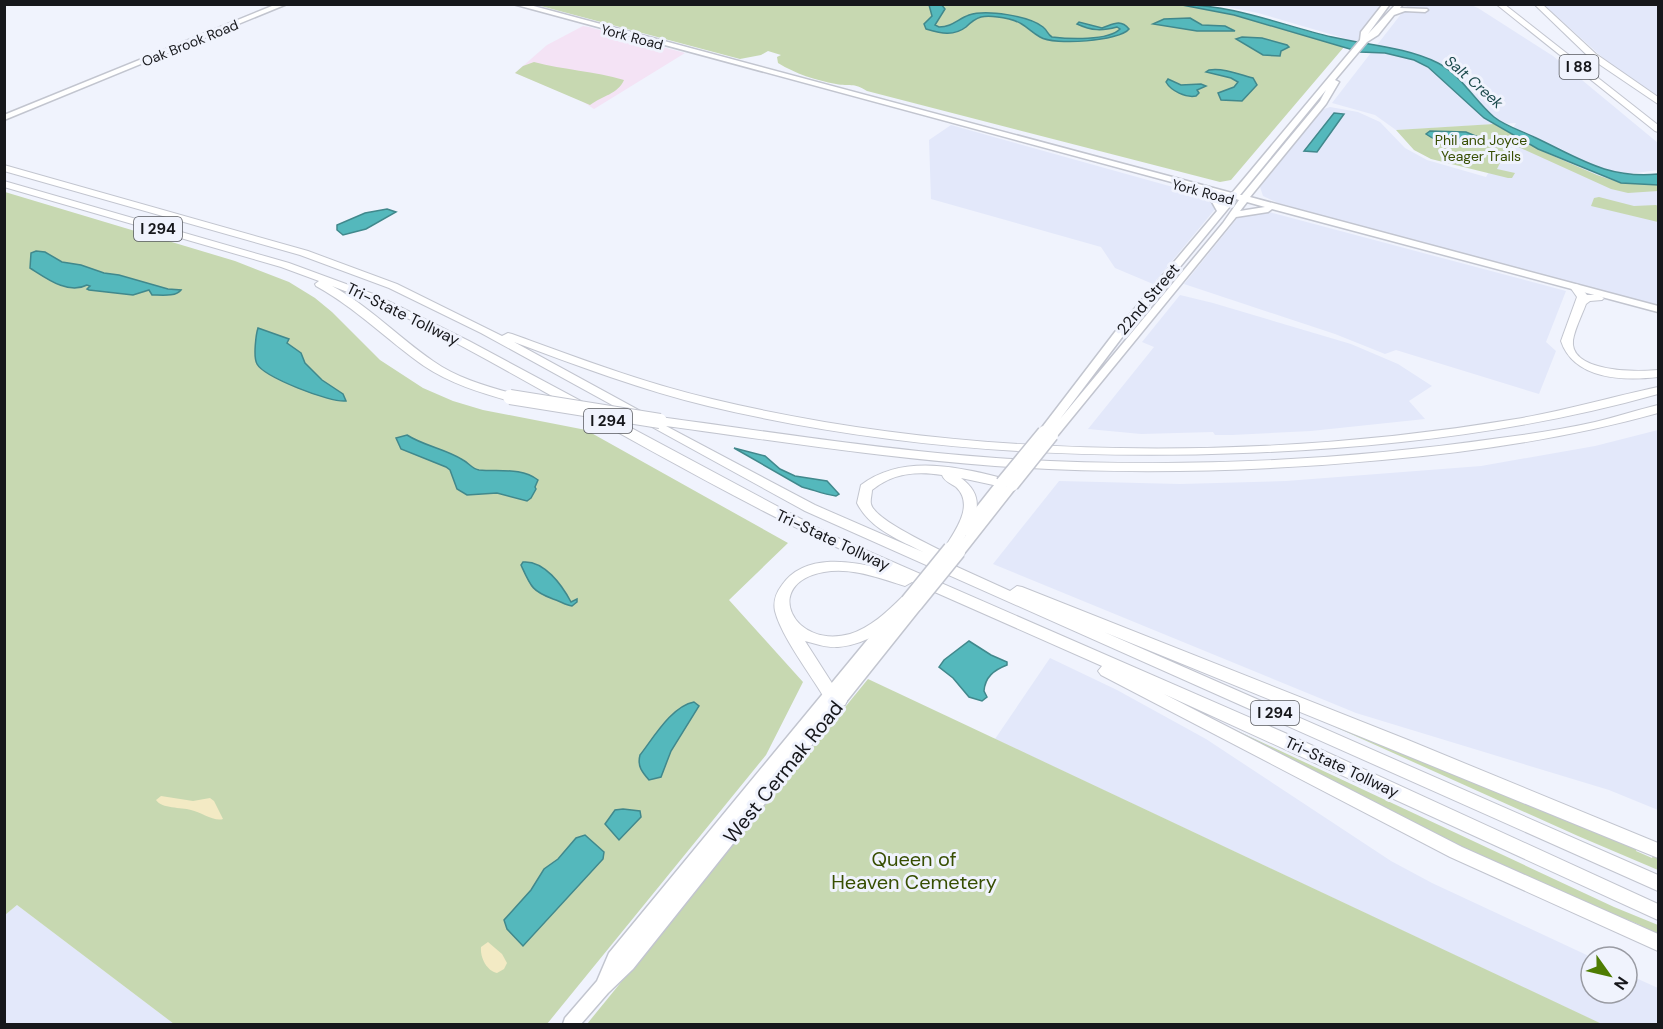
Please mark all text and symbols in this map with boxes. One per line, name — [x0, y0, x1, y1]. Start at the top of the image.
street label: Oak Brook Road — [139, 15, 241, 71]
street label: York Road — [599, 20, 665, 54]
water label: Salt Creek — [1441, 51, 1508, 113]
road number: I 88 — [1560, 55, 1598, 79]
park label: Phil and Joyce Yeager Trails — [1435, 131, 1527, 165]
street label: York Road — [1170, 175, 1236, 209]
road number: I 294 — [134, 217, 182, 241]
street label: 22nd Street — [1112, 259, 1184, 339]
street label: Tri-State Tollway — [343, 278, 463, 351]
road number: I 294 — [584, 409, 632, 433]
street label: Tri-State Tollway — [773, 504, 893, 576]
street label: West Cermak Road — [717, 695, 849, 849]
road number: I 294 — [1251, 701, 1299, 725]
street label: Tri-State Tollway — [1282, 731, 1402, 803]
park label: Queen of Heaven Cemetery — [831, 846, 997, 895]
north arrow — [1579, 945, 1639, 1005]
text: N — [1609, 972, 1633, 994]

